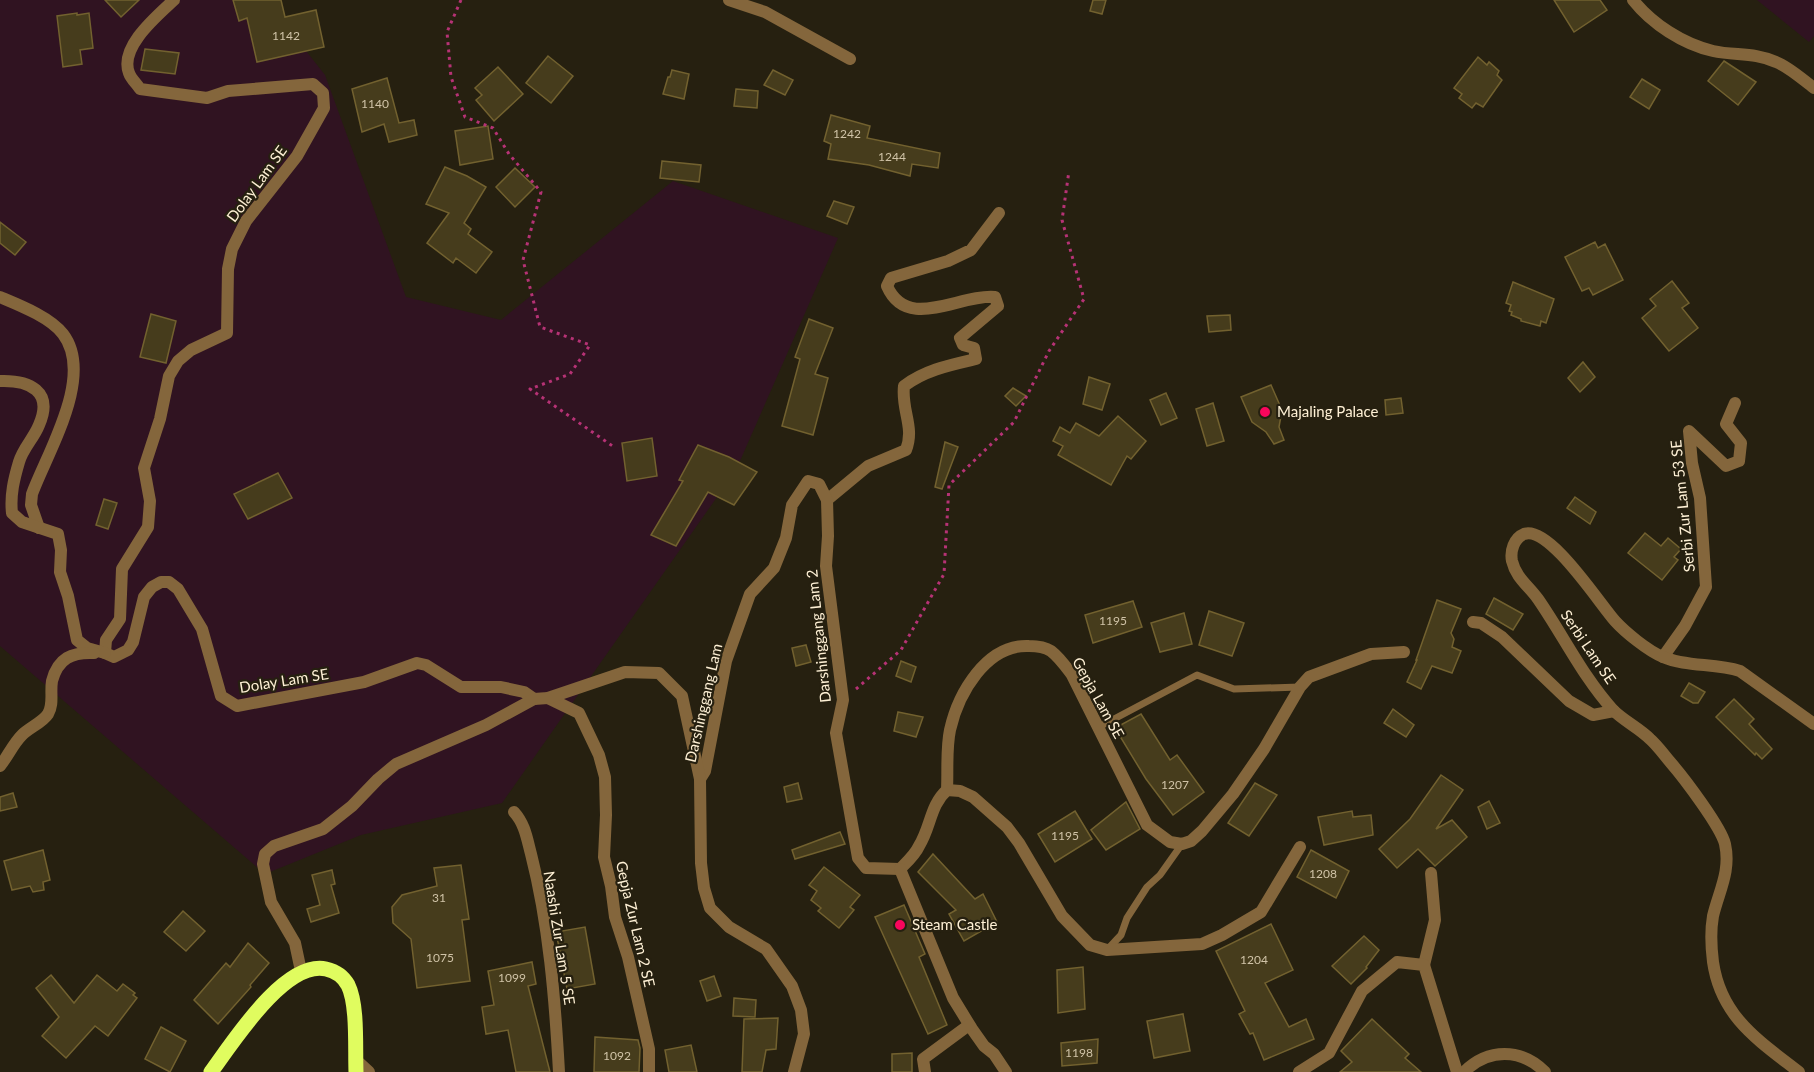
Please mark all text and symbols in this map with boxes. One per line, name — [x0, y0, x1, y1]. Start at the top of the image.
house number: 1142 — [272, 28, 300, 43]
house number: 1140 — [361, 96, 389, 111]
house number: 1242 — [833, 126, 861, 141]
street label: Dolay Lam SE — [222, 142, 290, 225]
house number: 1244 — [878, 149, 906, 164]
place label: Majaling Palace — [1277, 402, 1379, 420]
marker: Majaling Palace — [1258, 405, 1272, 419]
street label: Serbi Zur Lam 53 SE — [1666, 439, 1698, 573]
street label: Darshinggang Lam 2 — [802, 569, 834, 704]
street label: Serbi Lam SE — [1557, 606, 1620, 687]
house number: 1195 — [1099, 613, 1127, 628]
street label: Darshinggang Lam — [681, 642, 725, 764]
street label: Gepja Lam SE — [1069, 654, 1129, 741]
street label: Dolay Lam SE — [238, 664, 330, 696]
house number: 1207 — [1161, 777, 1189, 792]
house number: 1195 — [1051, 828, 1079, 843]
street label: Gepja Zur Lam 2 SE — [613, 859, 659, 989]
house number: 1208 — [1309, 866, 1337, 881]
street label: Naashi Zur Lam 5 SE — [541, 870, 579, 1006]
house number: 31 — [432, 890, 446, 905]
place label: Steam Castle — [912, 915, 998, 933]
marker: Steam Castle — [893, 918, 907, 932]
house number: 1075 — [426, 950, 454, 965]
house number: 1204 — [1240, 952, 1268, 967]
house number: 1099 — [498, 970, 526, 985]
house number: 1198 — [1065, 1045, 1093, 1060]
house number: 1092 — [603, 1048, 631, 1063]

